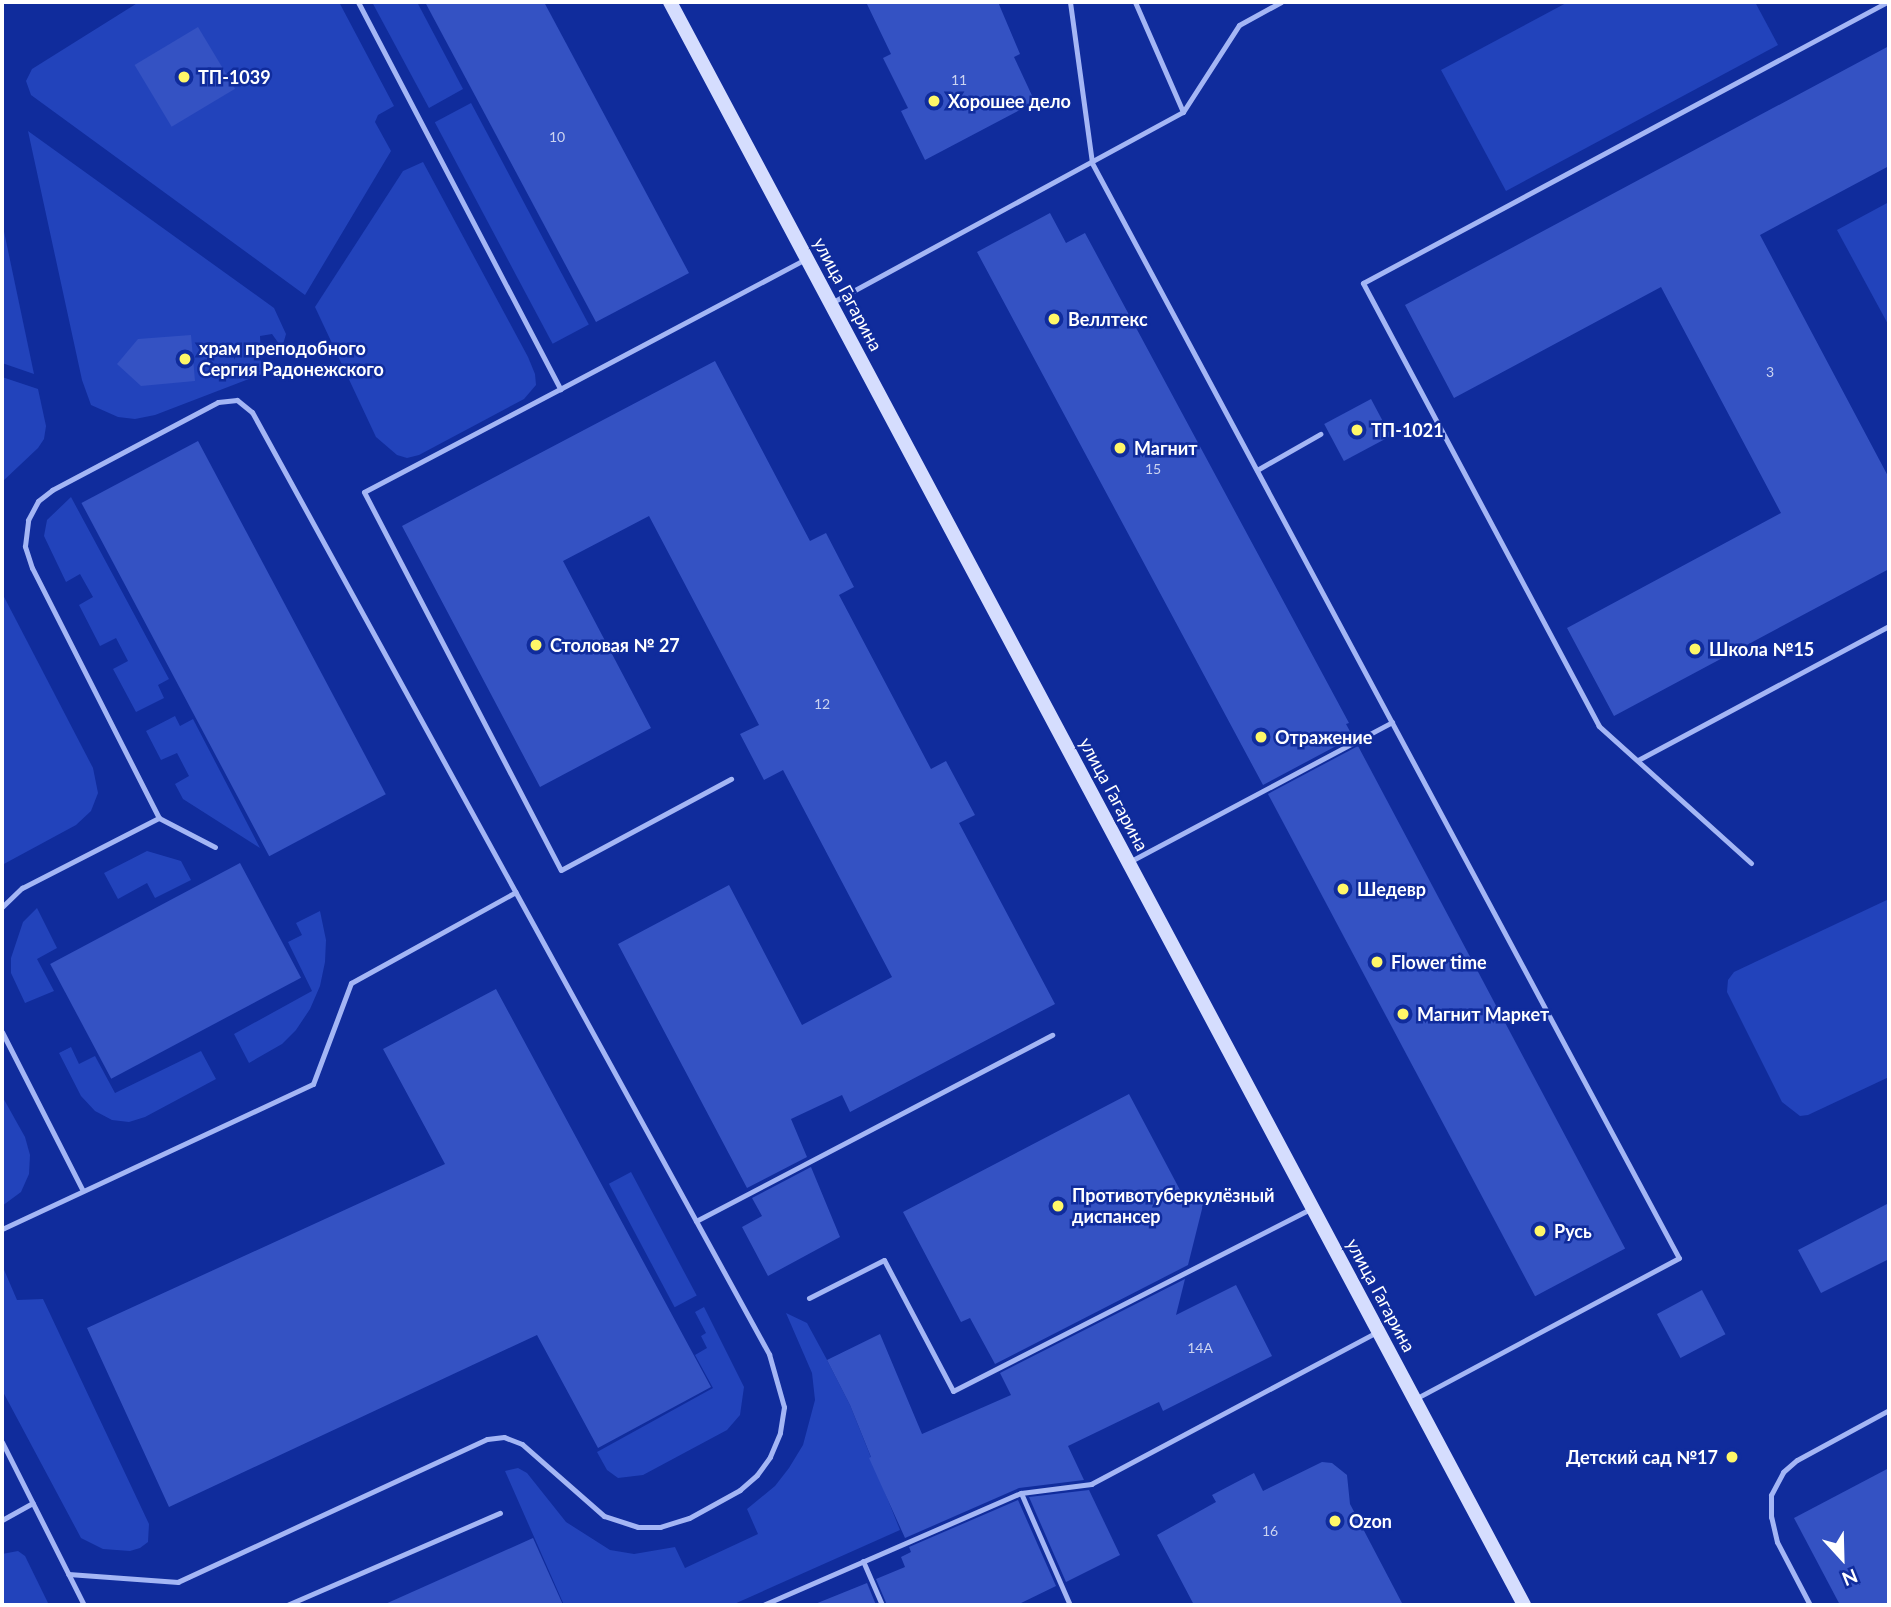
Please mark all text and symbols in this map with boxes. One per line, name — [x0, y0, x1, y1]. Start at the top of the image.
place label: ТП-1039 — [198, 66, 271, 88]
marker: ТП-1039 — [176, 69, 192, 85]
house number: 11 — [951, 72, 967, 88]
place label: Хорошее дело — [948, 90, 1071, 112]
marker: Хорошее дело — [926, 93, 942, 109]
house number: 10 — [549, 129, 565, 145]
street label: улица Гагарина — [809, 234, 887, 354]
place label: Веллтекс — [1068, 308, 1148, 330]
marker: Веллтекс — [1046, 311, 1062, 327]
place label: храм преподобного Сергия Радонежского — [199, 338, 384, 380]
marker: храм преподобного Сергия Радонежского — [177, 351, 193, 367]
house number: 3 — [1766, 364, 1774, 380]
place label: ТП-1021 — [1371, 419, 1444, 441]
marker: ТП-1021 — [1349, 422, 1365, 438]
place label: Магнит — [1134, 437, 1197, 459]
marker: Магнит — [1112, 440, 1128, 456]
house number: 15 — [1145, 461, 1161, 477]
place label: Столовая № 27 — [550, 634, 680, 656]
marker: Столовая № 27 — [528, 637, 544, 653]
place label: Школа №15 — [1709, 638, 1814, 660]
marker: Школа №15 — [1687, 641, 1703, 657]
house number: 12 — [814, 696, 830, 712]
place label: Отражение — [1275, 726, 1372, 748]
marker: Отражение — [1253, 729, 1269, 745]
street label: улица Гагарина — [1075, 734, 1153, 854]
place label: Шедевр — [1357, 878, 1426, 900]
marker: Шедевр — [1335, 881, 1351, 897]
place label: Flower time — [1391, 951, 1487, 973]
marker: Flower time — [1369, 954, 1385, 970]
place label: Магнит Маркет — [1417, 1003, 1549, 1025]
marker: Магнит Маркет — [1395, 1006, 1411, 1022]
place label: Противотуберкулёзный диспансер — [1072, 1185, 1275, 1228]
marker: Противотуберкулёзный диспансер — [1050, 1198, 1066, 1214]
place label: Русь — [1554, 1220, 1592, 1242]
marker: Русь — [1532, 1223, 1548, 1239]
street label: улица Гагарина — [1342, 1235, 1420, 1355]
house number: 14А — [1187, 1340, 1213, 1356]
place label: Детский сад №17 — [1566, 1446, 1718, 1468]
marker: Детский сад №17 — [1724, 1449, 1740, 1465]
place label: Ozon — [1349, 1510, 1392, 1532]
marker: Ozon — [1327, 1513, 1343, 1529]
house number: 16 — [1262, 1523, 1278, 1539]
north arrow — [1807, 1523, 1877, 1593]
text: N — [1839, 1565, 1861, 1591]

